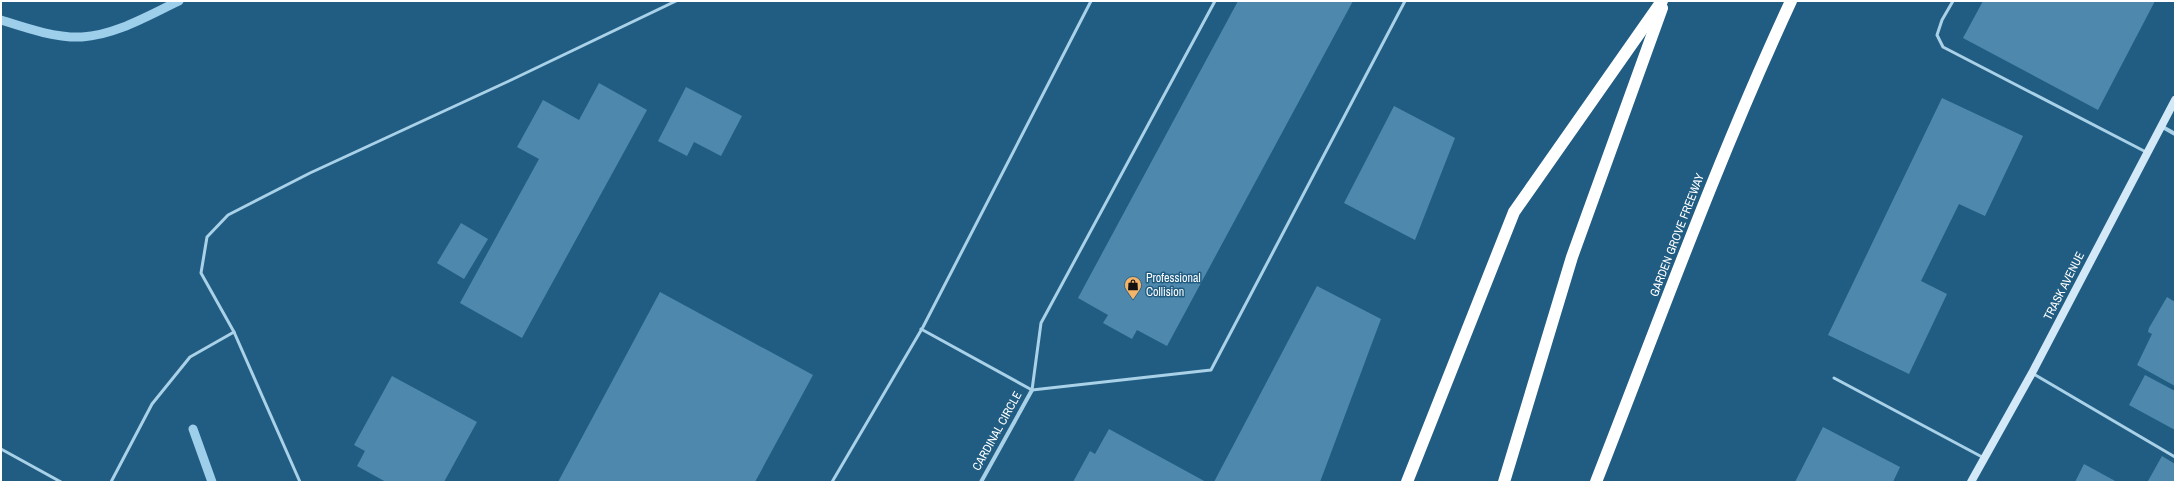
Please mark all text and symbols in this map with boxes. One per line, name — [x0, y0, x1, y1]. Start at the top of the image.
street label: GARDEN GROVE FREEWAY — [1646, 171, 1708, 299]
street label: TRASK AVENUE — [2040, 249, 2088, 323]
place label: Professional Collision — [1146, 270, 1201, 300]
shop icon: Professional Collision — [1123, 275, 1143, 300]
street label: CARDINAL CIRCLE — [969, 389, 1025, 473]

